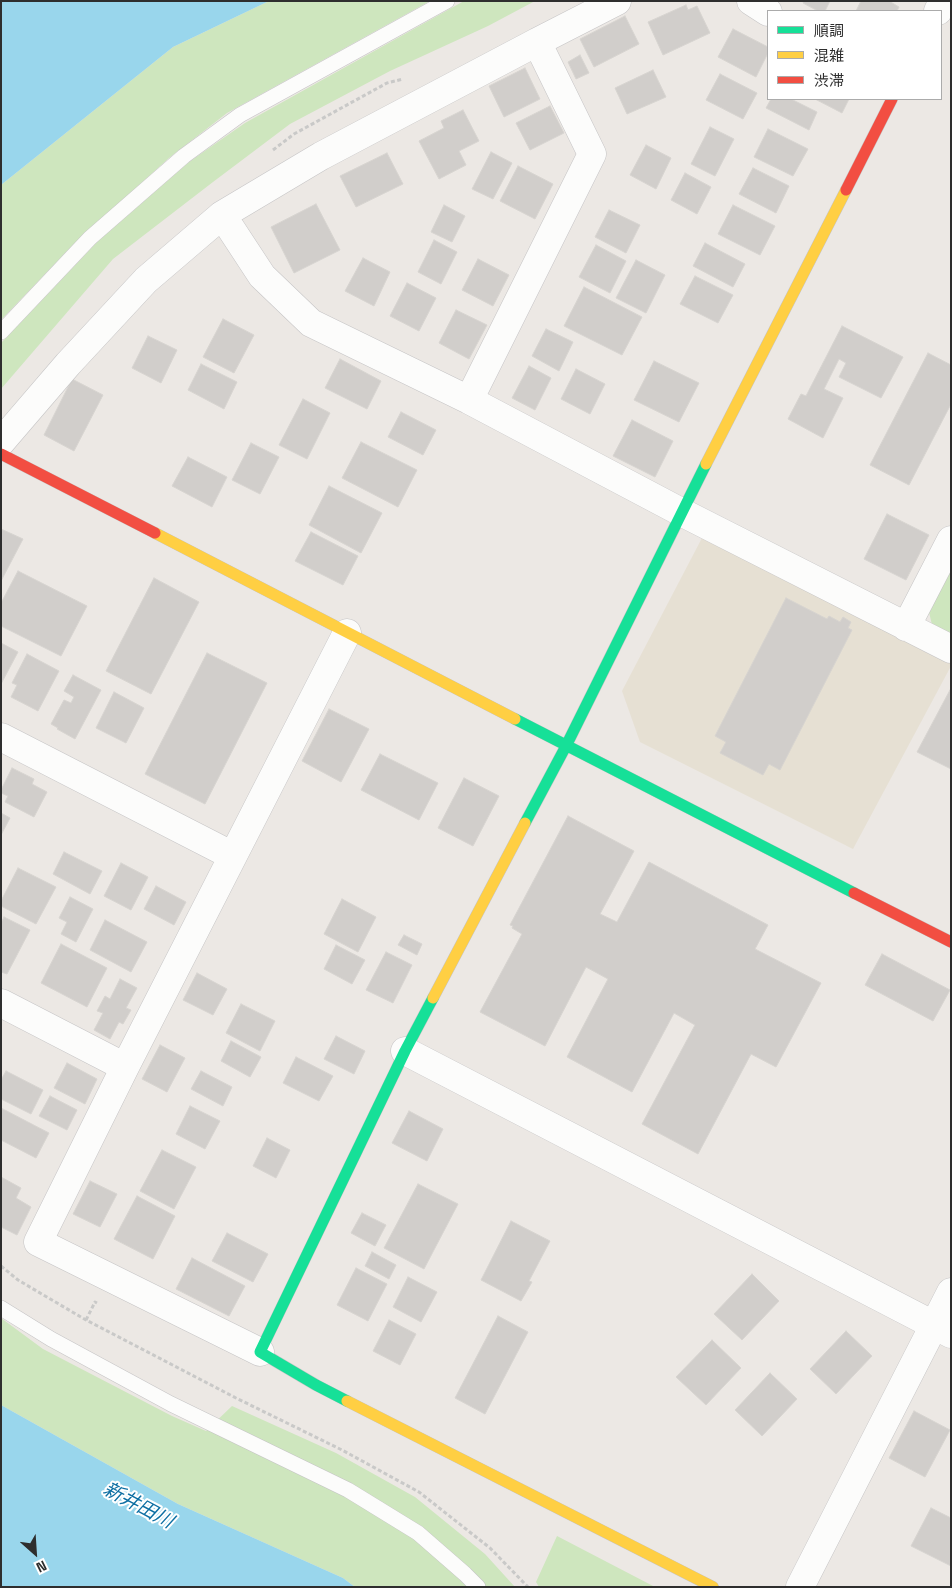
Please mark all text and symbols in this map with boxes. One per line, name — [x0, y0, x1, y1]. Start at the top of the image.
legend — [767, 10, 942, 100]
text: 順調 — [814, 21, 844, 40]
text: 混雑 — [814, 46, 844, 65]
text: 渋滞 — [814, 71, 844, 90]
water label: 新井田川 — [99, 1478, 177, 1534]
north arrow — [10, 1528, 60, 1578]
text: N — [33, 1556, 50, 1577]

